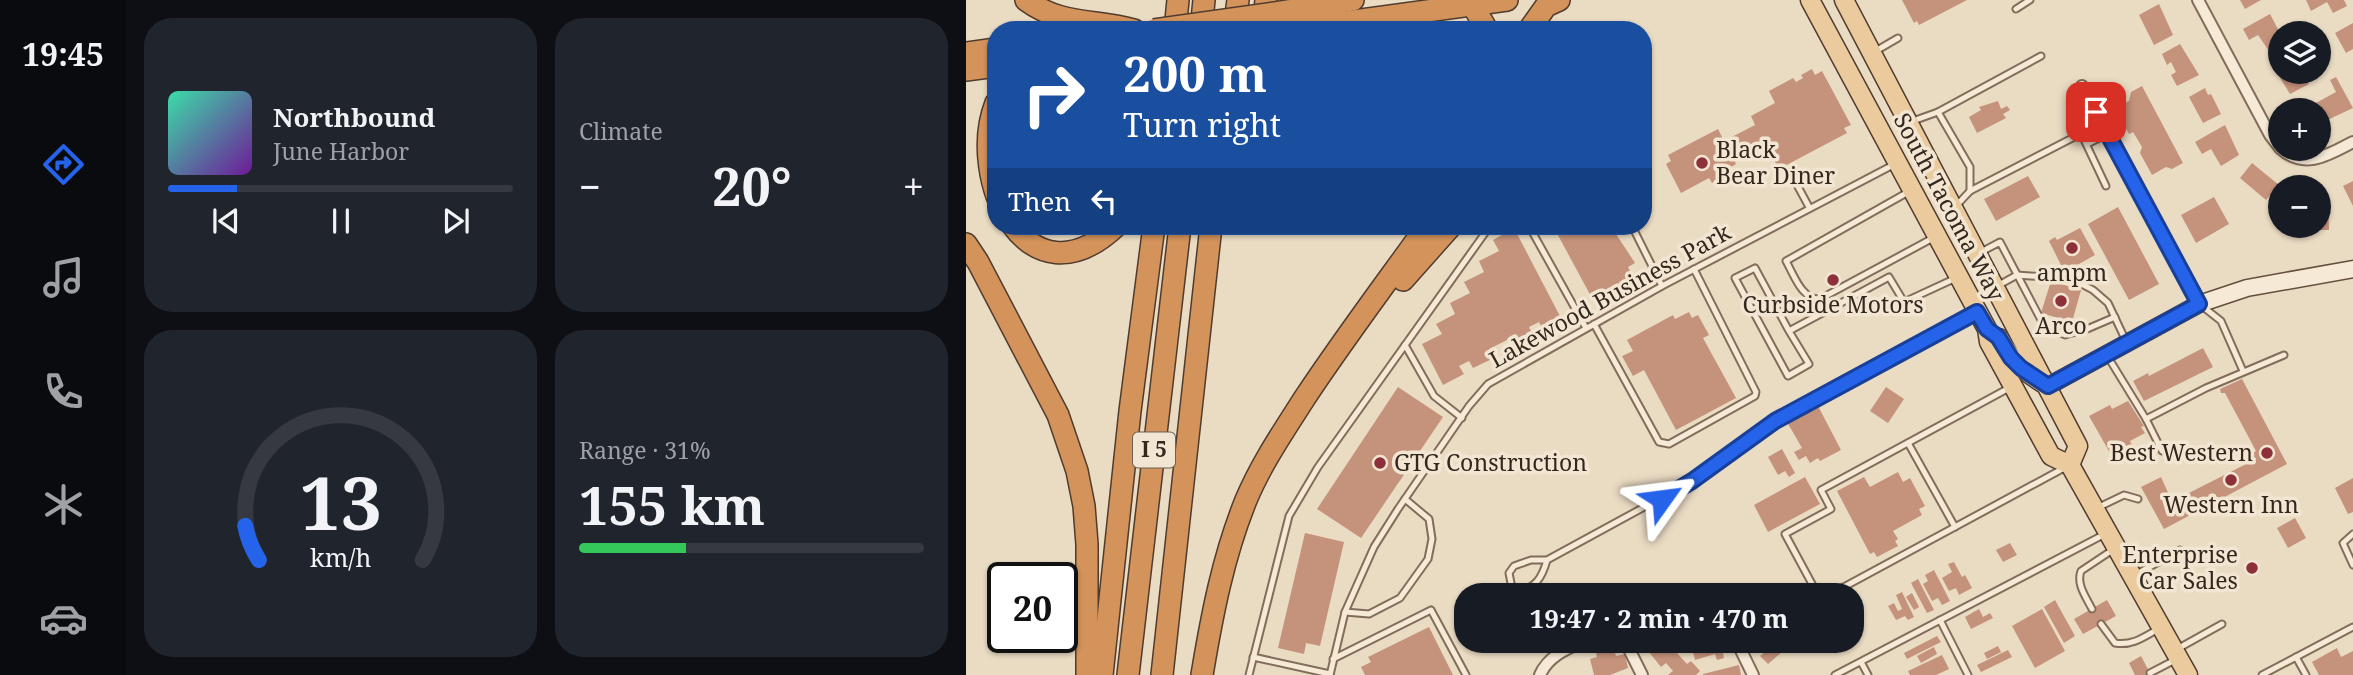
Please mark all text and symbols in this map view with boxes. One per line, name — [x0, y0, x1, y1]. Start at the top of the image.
map controls — [2268, 21, 2331, 238]
button: layers — [2268, 21, 2331, 84]
text: 19:45 — [22, 32, 104, 75]
text: 200 m — [1123, 40, 1267, 106]
icon: right — [1008, 49, 1099, 140]
pin — [2066, 82, 2126, 142]
icon: arrive — [2077, 93, 2115, 131]
button: + — [2268, 98, 2331, 161]
text: Northbound — [273, 99, 435, 135]
text: Turn right — [1123, 103, 1281, 146]
street label: South Tacoma Way — [1887, 107, 2013, 306]
text: Climate — [579, 115, 663, 147]
place label: Black Bear Diner — [1716, 133, 1835, 191]
text: June Harbor — [273, 135, 409, 167]
icon: directions — [39, 140, 88, 189]
text: 20° — [712, 150, 792, 221]
marker: Black Bear Diner — [1694, 155, 1710, 171]
text: − — [579, 160, 601, 212]
text: + — [903, 160, 924, 212]
button: − — [2268, 175, 2331, 238]
icon: left — [1085, 182, 1123, 220]
text: Then — [1008, 183, 1071, 219]
icon: previous — [207, 202, 245, 240]
icon: pause — [322, 202, 360, 240]
icon: next — [437, 202, 475, 240]
street label: Lakewood Business Park — [1483, 215, 1736, 375]
marker: ampm — [2064, 240, 2080, 256]
icon: music — [39, 253, 88, 302]
place label: ampm — [2037, 256, 2108, 288]
marker: Curbside Motors — [1825, 272, 1841, 288]
place label: Curbside Motors — [1742, 288, 1924, 320]
marker: Arco — [2053, 293, 2069, 309]
place label: Arco — [2035, 309, 2087, 341]
icon: phone — [39, 367, 88, 416]
road number: I 5 — [1133, 433, 1175, 468]
text: Range · 31% — [579, 434, 711, 466]
place label: Best Western — [2110, 436, 2253, 468]
marker: Best Western — [2259, 445, 2275, 461]
place label: GTG Construction — [1394, 446, 1587, 478]
text: 13 — [299, 452, 382, 551]
marker: GTG Construction — [1372, 455, 1388, 471]
position arrow — [1625, 462, 1699, 536]
text: 155 km — [579, 469, 765, 540]
marker: Western Inn — [2223, 472, 2239, 488]
icon: climate — [39, 480, 88, 529]
place label: Western Inn — [2163, 488, 2299, 520]
place label: Enterprise Car Sales — [2123, 538, 2238, 596]
text: km/h — [310, 539, 371, 573]
marker: Enterprise Car Sales — [2244, 560, 2260, 576]
speed limit sign: 20 — [987, 562, 1078, 653]
icon: car — [39, 594, 88, 643]
text: 19:47 · 2 min · 470 m — [1529, 600, 1789, 636]

